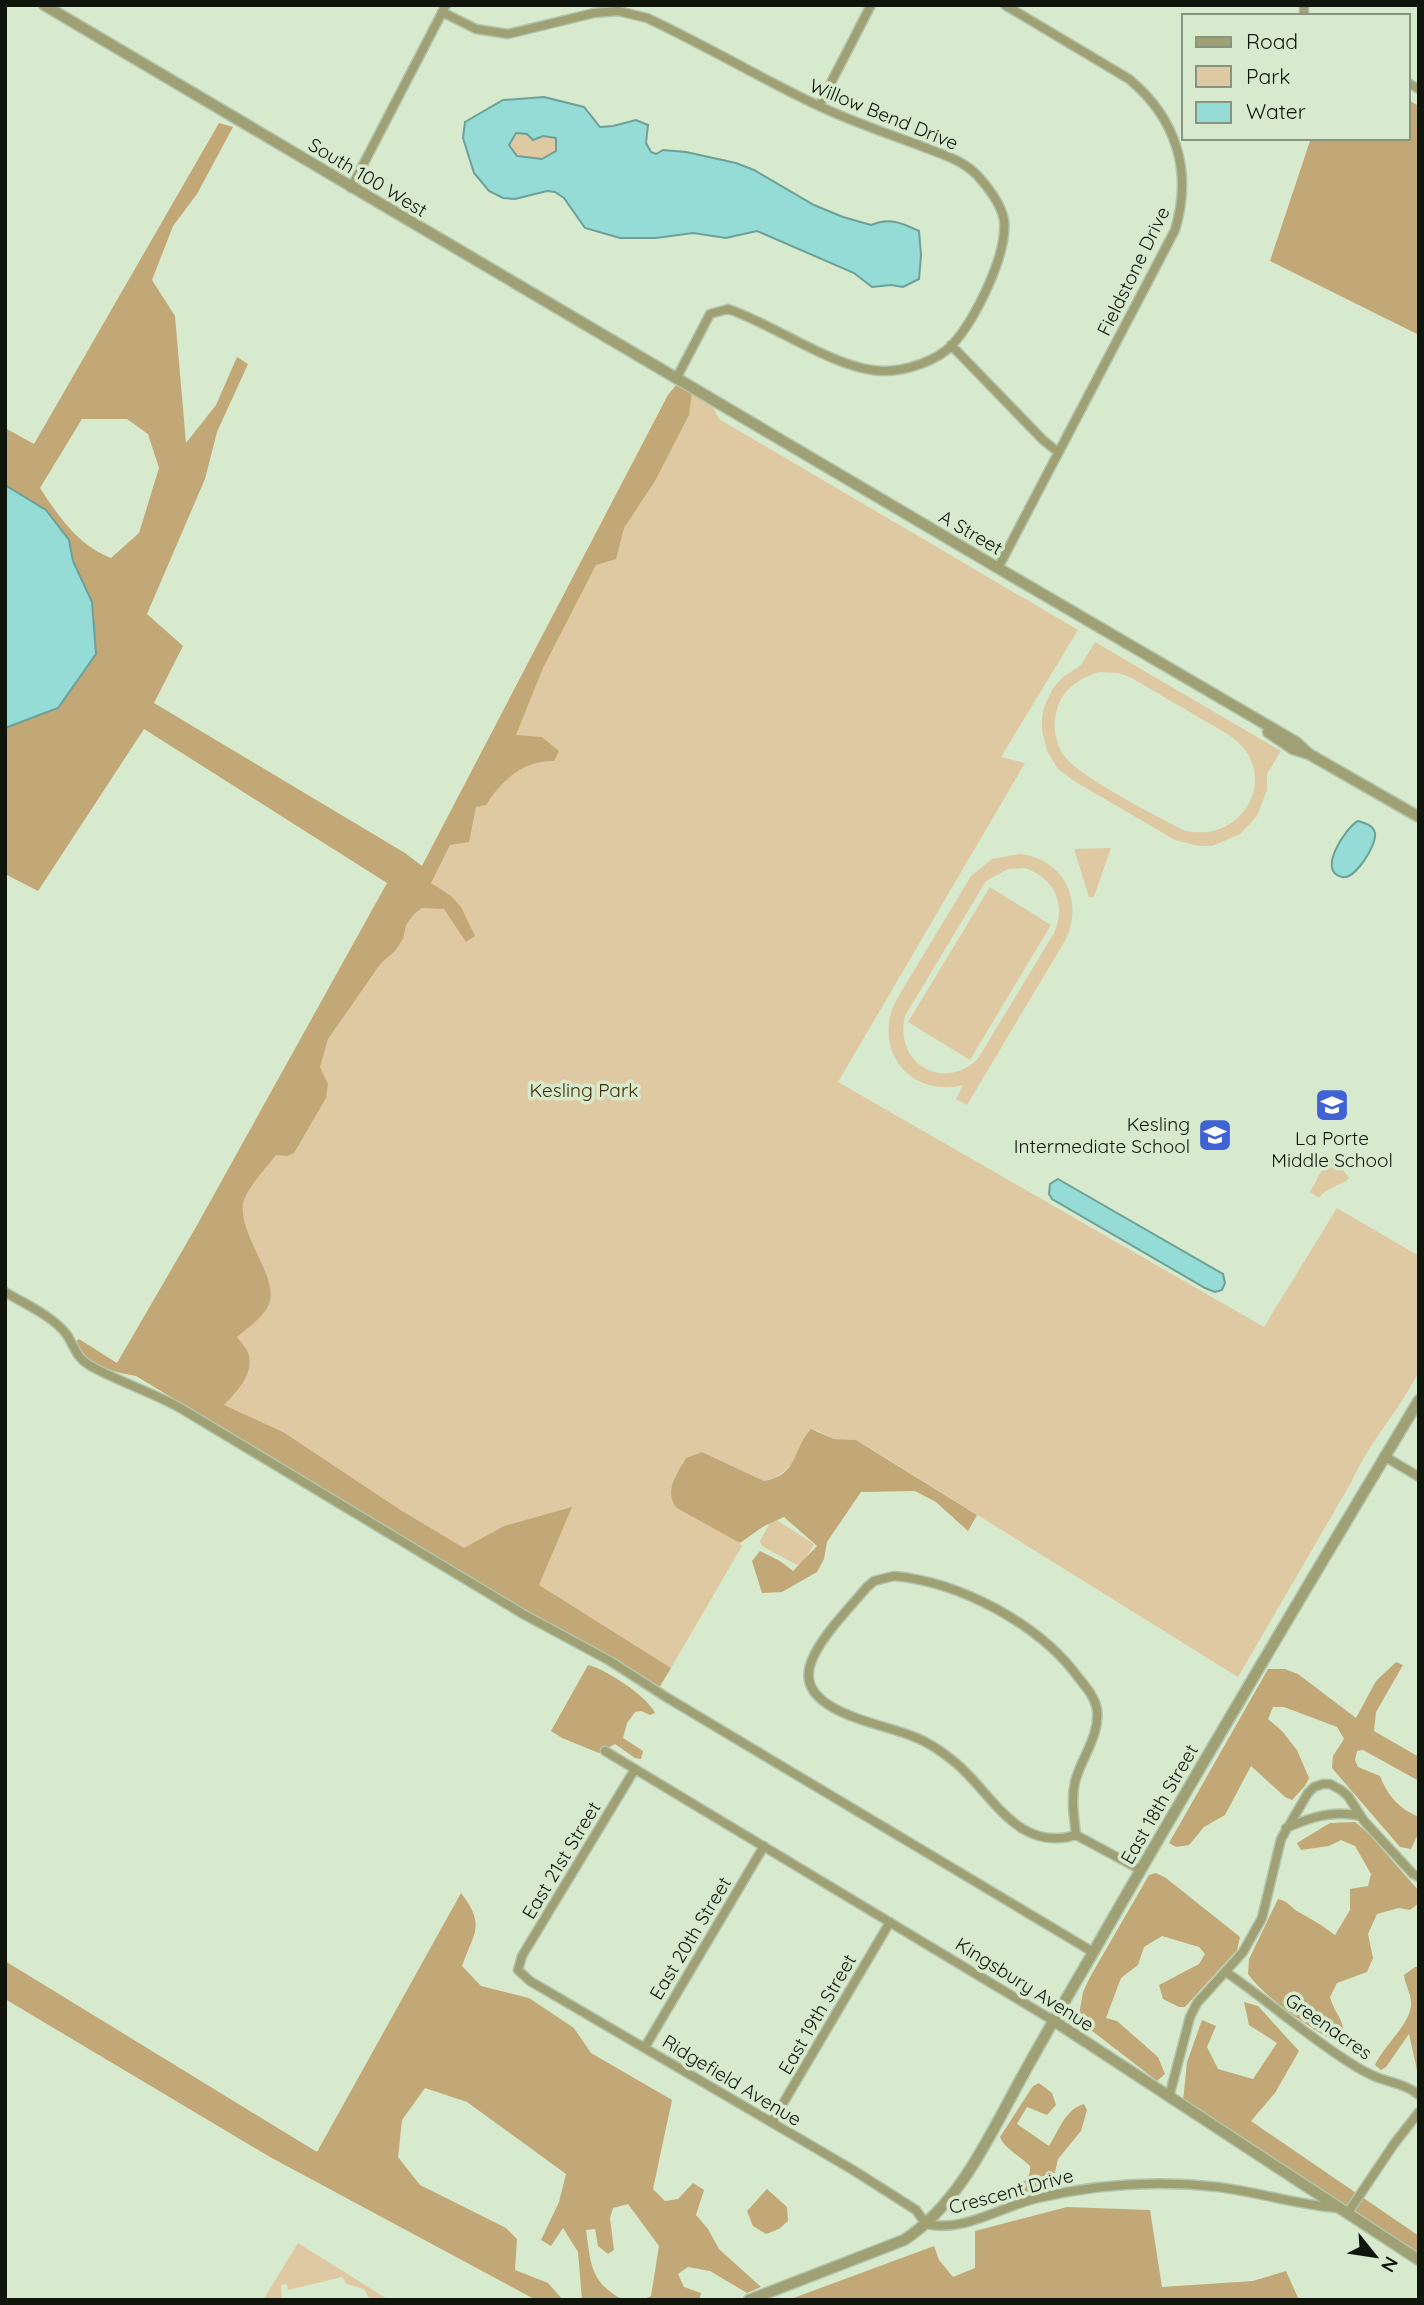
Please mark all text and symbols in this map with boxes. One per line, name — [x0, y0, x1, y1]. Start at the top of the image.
legend — [1182, 14, 1410, 140]
text: Road — [1246, 28, 1298, 54]
text: Park — [1246, 63, 1290, 89]
street label: Willow Bend Drive — [806, 73, 962, 155]
text: Water — [1246, 98, 1306, 124]
street label: South 100 West — [304, 132, 432, 222]
street label: Fieldstone Drive — [1091, 203, 1175, 339]
street label: A Street — [935, 504, 1007, 560]
park label: Kesling Park — [530, 1078, 638, 1102]
school or university icon: La Porte Middle School — [1313, 1086, 1351, 1124]
place label: Kesling Intermediate School — [1014, 1112, 1190, 1158]
school or university icon: Kesling Intermediate School — [1196, 1116, 1234, 1154]
place label: La Porte Middle School — [1271, 1126, 1393, 1172]
street label: East 18th Street — [1115, 1740, 1203, 1868]
street label: East 21st Street — [516, 1797, 606, 1923]
street label: East 20th Street — [644, 1872, 736, 2004]
street label: Kingsbury Avenue — [951, 1932, 1099, 2036]
street label: East 19th Street — [773, 1950, 861, 2078]
street label: Greenacres — [1281, 1987, 1377, 2065]
street label: Ridgefield Avenue — [658, 2029, 806, 2131]
street label: Crescent Drive — [946, 2163, 1076, 2219]
north arrow — [1340, 2221, 1410, 2291]
text: N — [1376, 2252, 1404, 2277]

